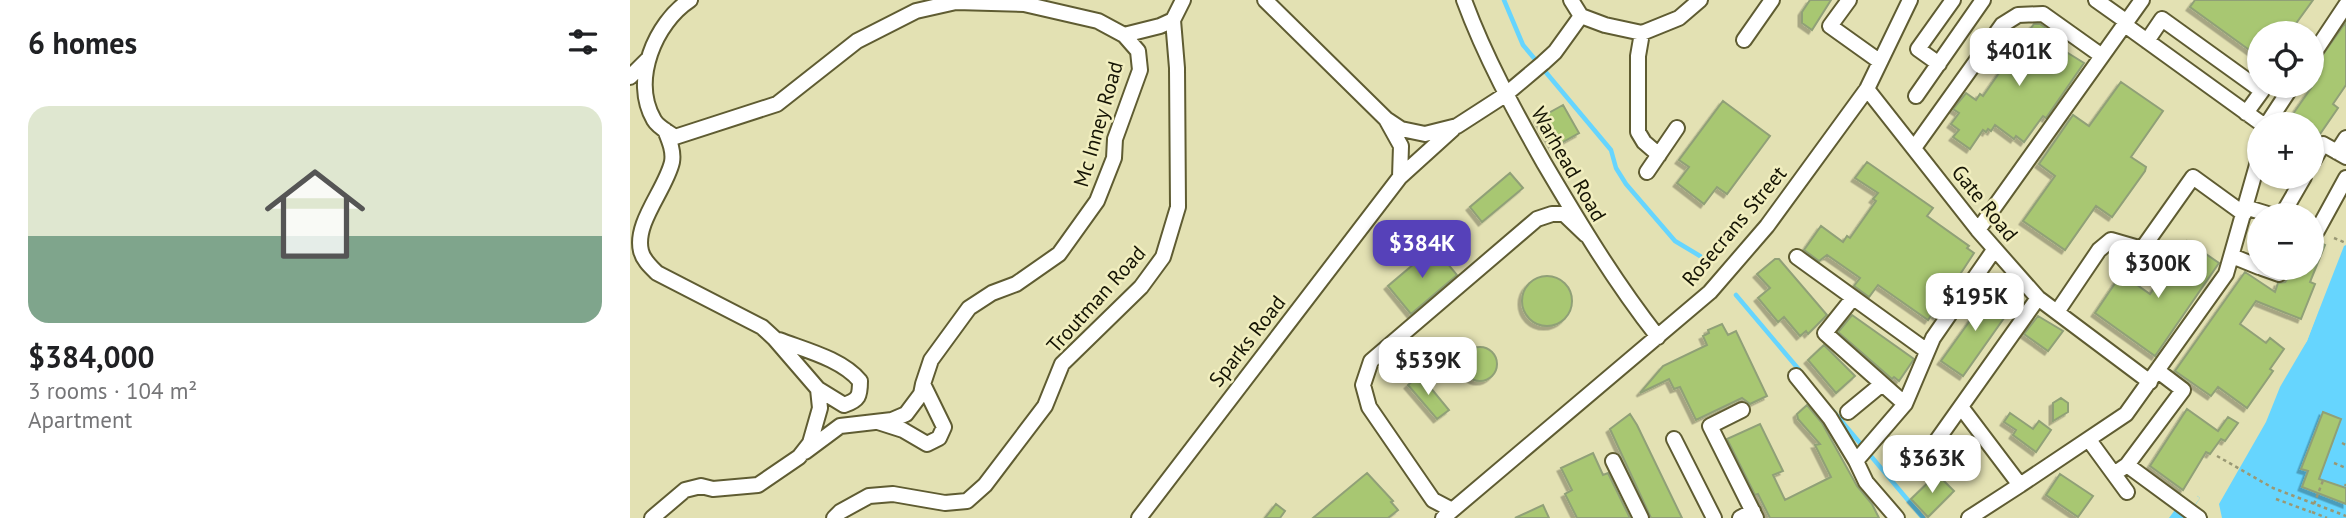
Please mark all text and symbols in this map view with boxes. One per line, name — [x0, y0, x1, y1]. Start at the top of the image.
map controls — [2247, 21, 2324, 280]
button: locate — [2247, 21, 2324, 98]
text: 6 homes — [28, 23, 137, 62]
icon: filters — [564, 23, 602, 61]
pin: $401K — [1970, 28, 2068, 88]
text: $401K — [1986, 36, 2052, 65]
street label: Mc Inney Road — [1067, 58, 1129, 190]
street label: Warhead Road — [1525, 102, 1613, 226]
button: + — [2247, 112, 2324, 189]
icon: home — [252, 151, 378, 277]
street label: Gate Road — [1946, 159, 2024, 247]
street label: Rosecrans Street — [1676, 160, 1792, 292]
button: − — [2247, 203, 2324, 280]
pin: $384K — [1373, 220, 1471, 280]
text: $384K — [1389, 228, 1455, 257]
street label: Troutman Road — [1041, 240, 1151, 358]
pin: $300K — [2109, 240, 2207, 300]
text: $300K — [2125, 248, 2191, 277]
pin: $195K — [1926, 274, 2024, 333]
text: $195K — [1942, 281, 2008, 310]
street label: Sparks Road — [1203, 290, 1291, 392]
text: $384,000 — [28, 337, 155, 376]
pin: $539K — [1379, 338, 1477, 397]
text: $539K — [1395, 345, 1461, 374]
text: 3 rooms · 104 m² — [28, 376, 197, 405]
text: Apartment — [28, 405, 132, 434]
pin: $363K — [1883, 435, 1981, 495]
text: $363K — [1899, 443, 1965, 472]

